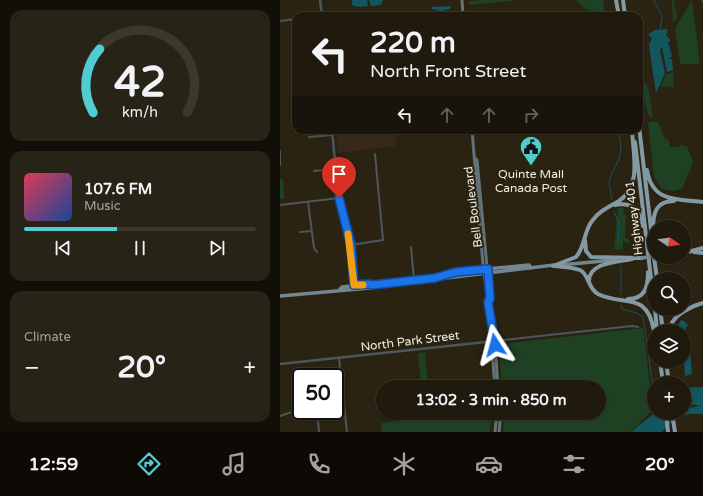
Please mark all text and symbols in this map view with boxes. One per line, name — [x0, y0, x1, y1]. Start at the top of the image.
text: 220 m — [370, 26, 456, 60]
icon: left — [304, 28, 356, 80]
text: 42 — [114, 58, 166, 108]
text: North Front Street — [370, 60, 526, 82]
text: km/h — [122, 104, 158, 121]
icon: left — [394, 104, 416, 126]
icon: ahead — [436, 104, 458, 126]
icon: ahead — [478, 104, 500, 126]
icon: right — [520, 104, 542, 126]
public building icon: Quinte Mall Canada Post — [518, 134, 544, 167]
pin — [322, 157, 356, 198]
icon: arrive — [328, 163, 350, 185]
street label: Bell Boulevard — [461, 166, 485, 248]
place label: Quinte Mall Canada Post — [495, 167, 567, 195]
text: 107.6 FM — [84, 180, 152, 198]
street label: Highway 401 — [622, 180, 646, 256]
text: Music — [84, 198, 121, 214]
north arrow — [647, 220, 691, 264]
map controls — [647, 220, 691, 420]
icon: previous — [52, 237, 74, 259]
icon: pause — [129, 237, 151, 259]
icon: next — [206, 237, 228, 259]
button: search — [647, 272, 691, 316]
position arrow — [474, 324, 516, 366]
button: layers — [647, 324, 691, 368]
street label: North Park Street — [360, 328, 461, 354]
text: Climate — [24, 329, 71, 345]
text: 20° — [117, 349, 166, 386]
text: − — [24, 355, 40, 381]
text: + — [244, 355, 256, 381]
speed limit sign: 50 — [292, 368, 344, 420]
button: + — [647, 376, 691, 420]
text: 13:02 · 3 min · 850 m — [416, 391, 566, 409]
icon: directions — [135, 450, 163, 478]
icon: music — [220, 450, 248, 478]
icon: phone — [305, 450, 333, 478]
icon: climate — [390, 450, 418, 478]
icon: car — [475, 450, 503, 478]
icon: filters — [560, 450, 588, 478]
text: 12:59 — [28, 453, 78, 475]
text: 20° — [645, 453, 674, 475]

